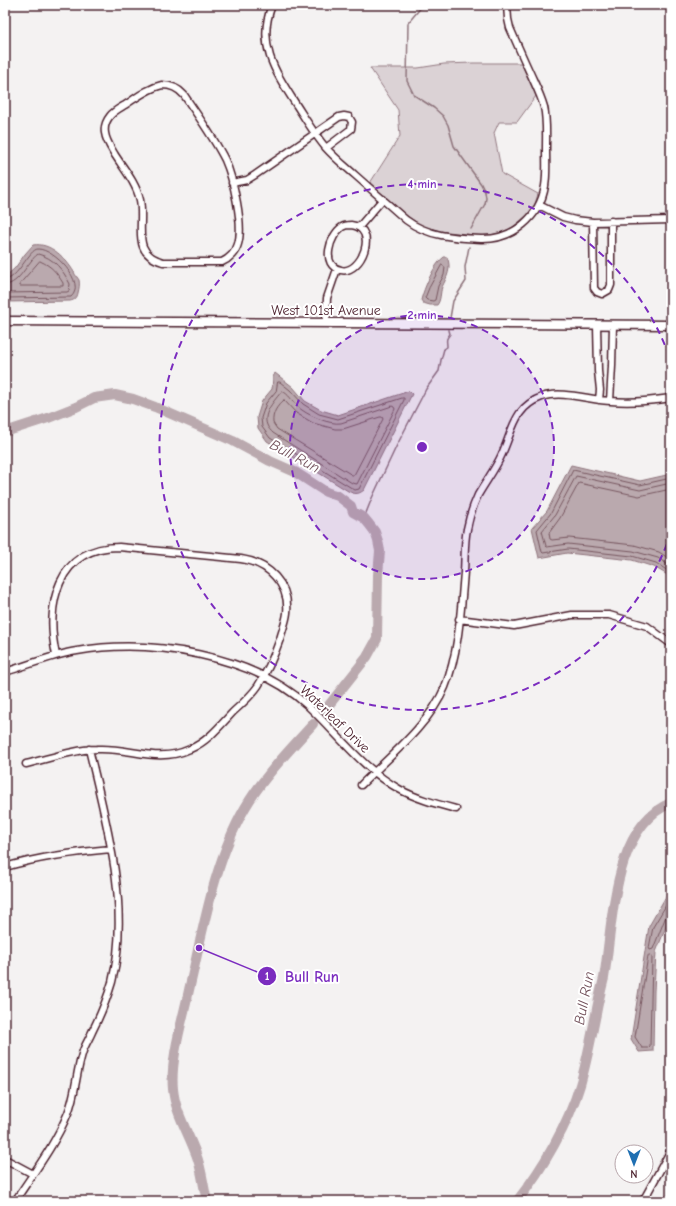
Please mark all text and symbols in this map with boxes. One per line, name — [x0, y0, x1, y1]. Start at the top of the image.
text: 4 min — [408, 177, 436, 191]
street label: West 101st Avenue — [271, 302, 381, 319]
text: 2 min — [407, 308, 437, 322]
water label: Bull Run — [267, 435, 323, 477]
centre of rings — [415, 440, 429, 454]
street label: Waterleaf Drive — [297, 681, 373, 757]
callout: Bull Run — [257, 963, 347, 990]
text: Bull Run — [285, 968, 339, 986]
text: 1 — [265, 969, 270, 983]
water label: Bull Run — [570, 970, 598, 1026]
north arrow — [614, 1144, 654, 1184]
text: N — [630, 1167, 638, 1180]

